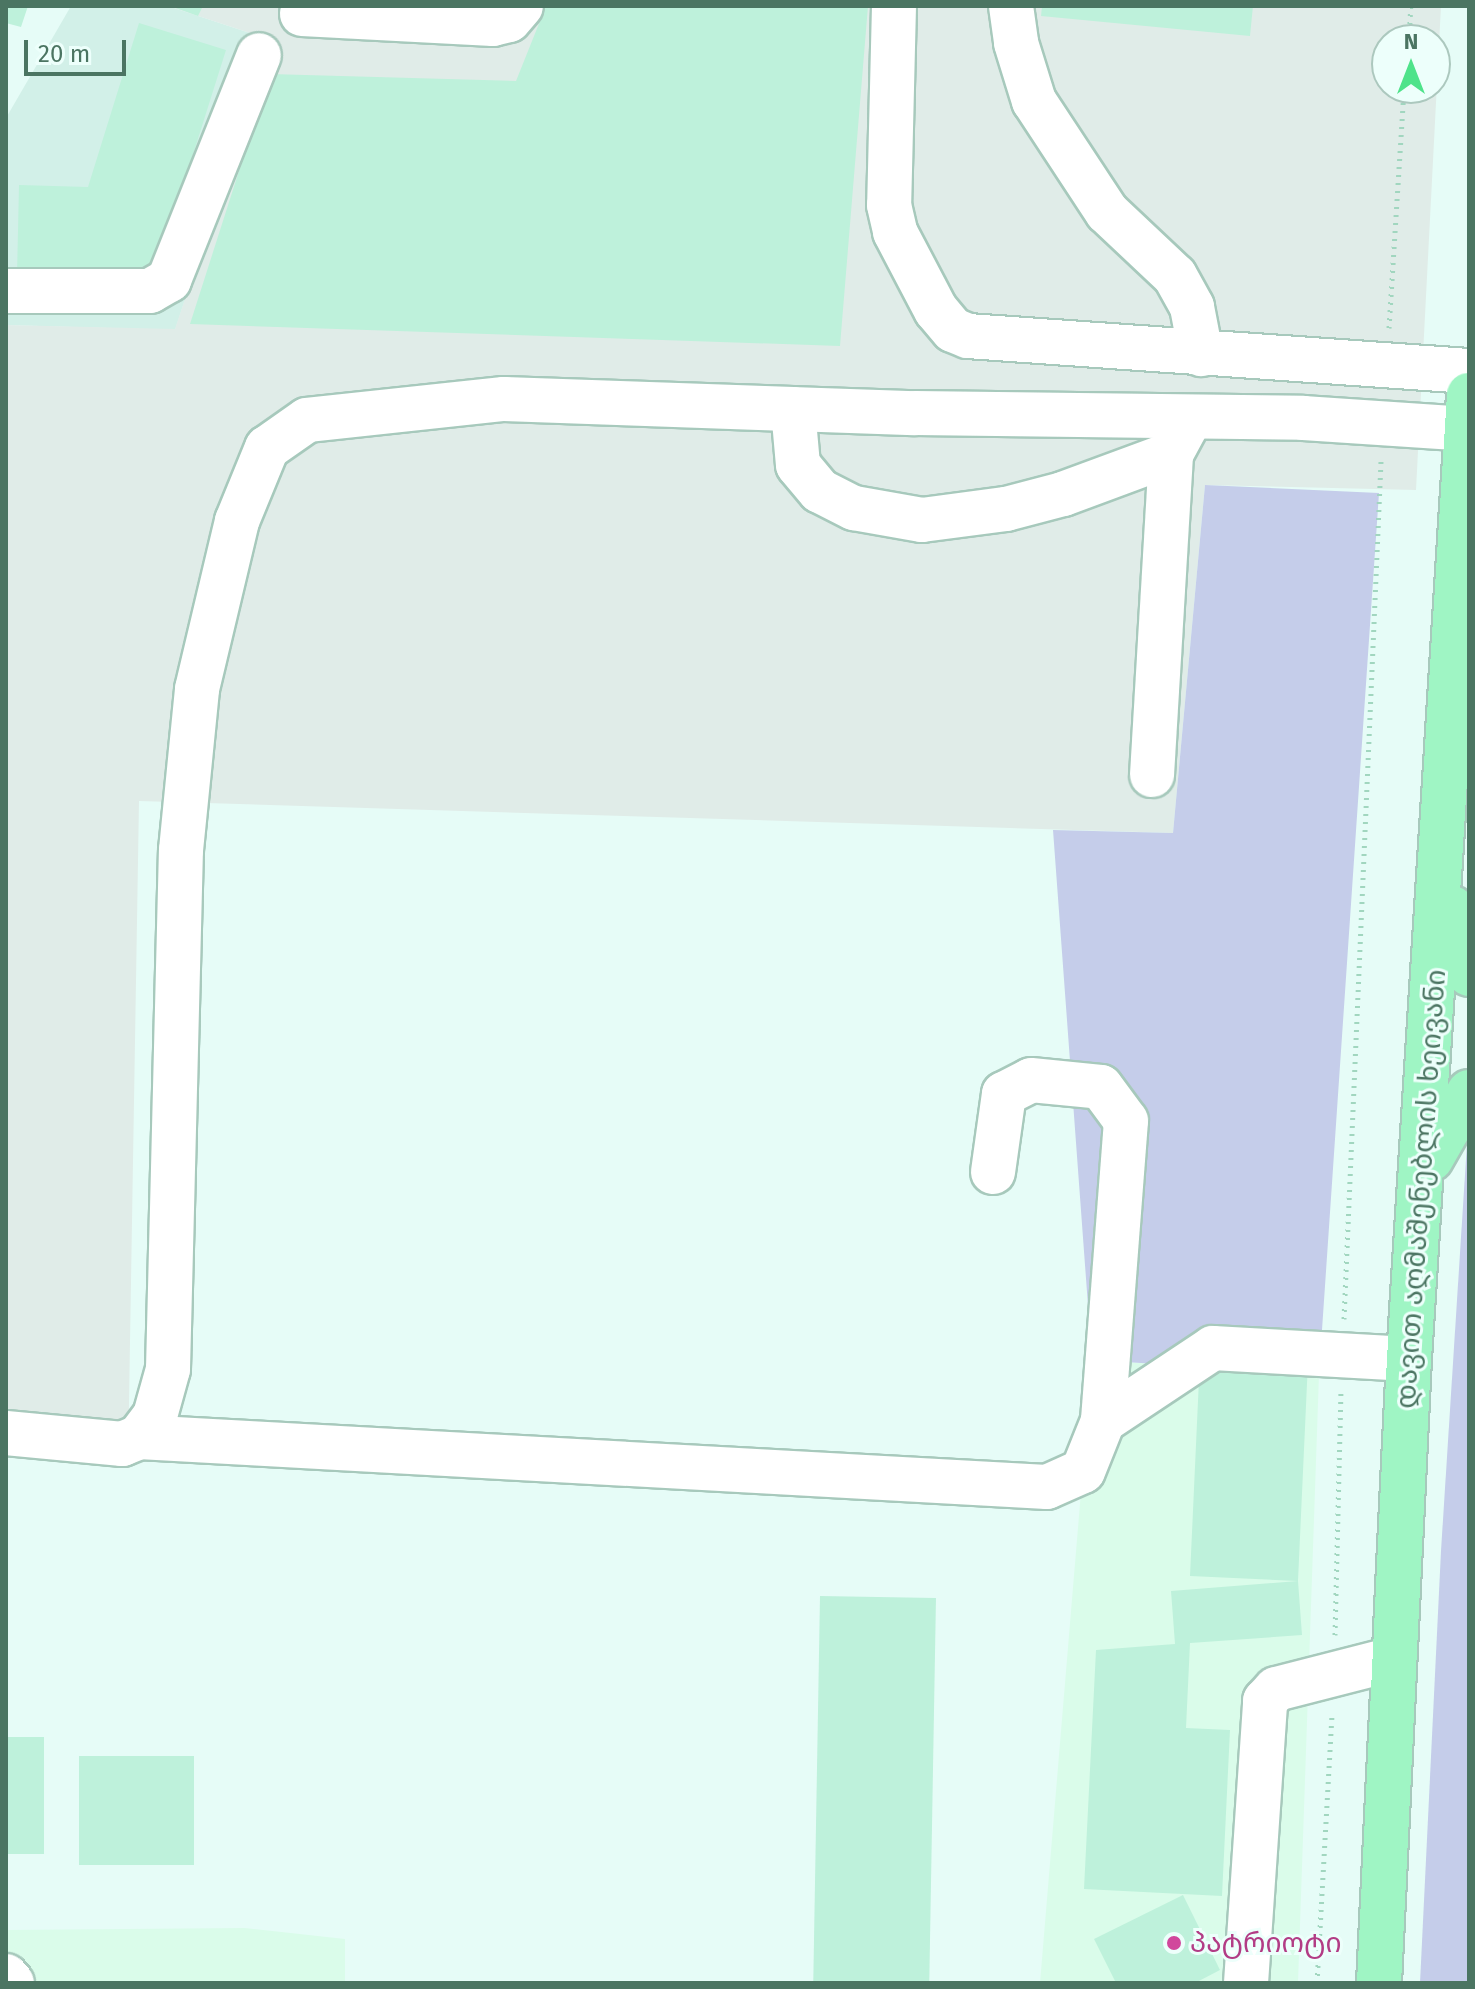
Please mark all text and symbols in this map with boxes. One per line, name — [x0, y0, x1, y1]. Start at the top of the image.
scale bar — [28, 24, 130, 74]
north arrow — [1371, 24, 1451, 104]
text: N — [1404, 28, 1418, 55]
text: 20 m — [38, 40, 90, 68]
street label: დავით აღმაშენებლის ხეივანი — [1389, 968, 1453, 1410]
place label: პატრიოტი — [1190, 1926, 1342, 1960]
marker: პატრიოტი — [1165, 1934, 1183, 1952]

